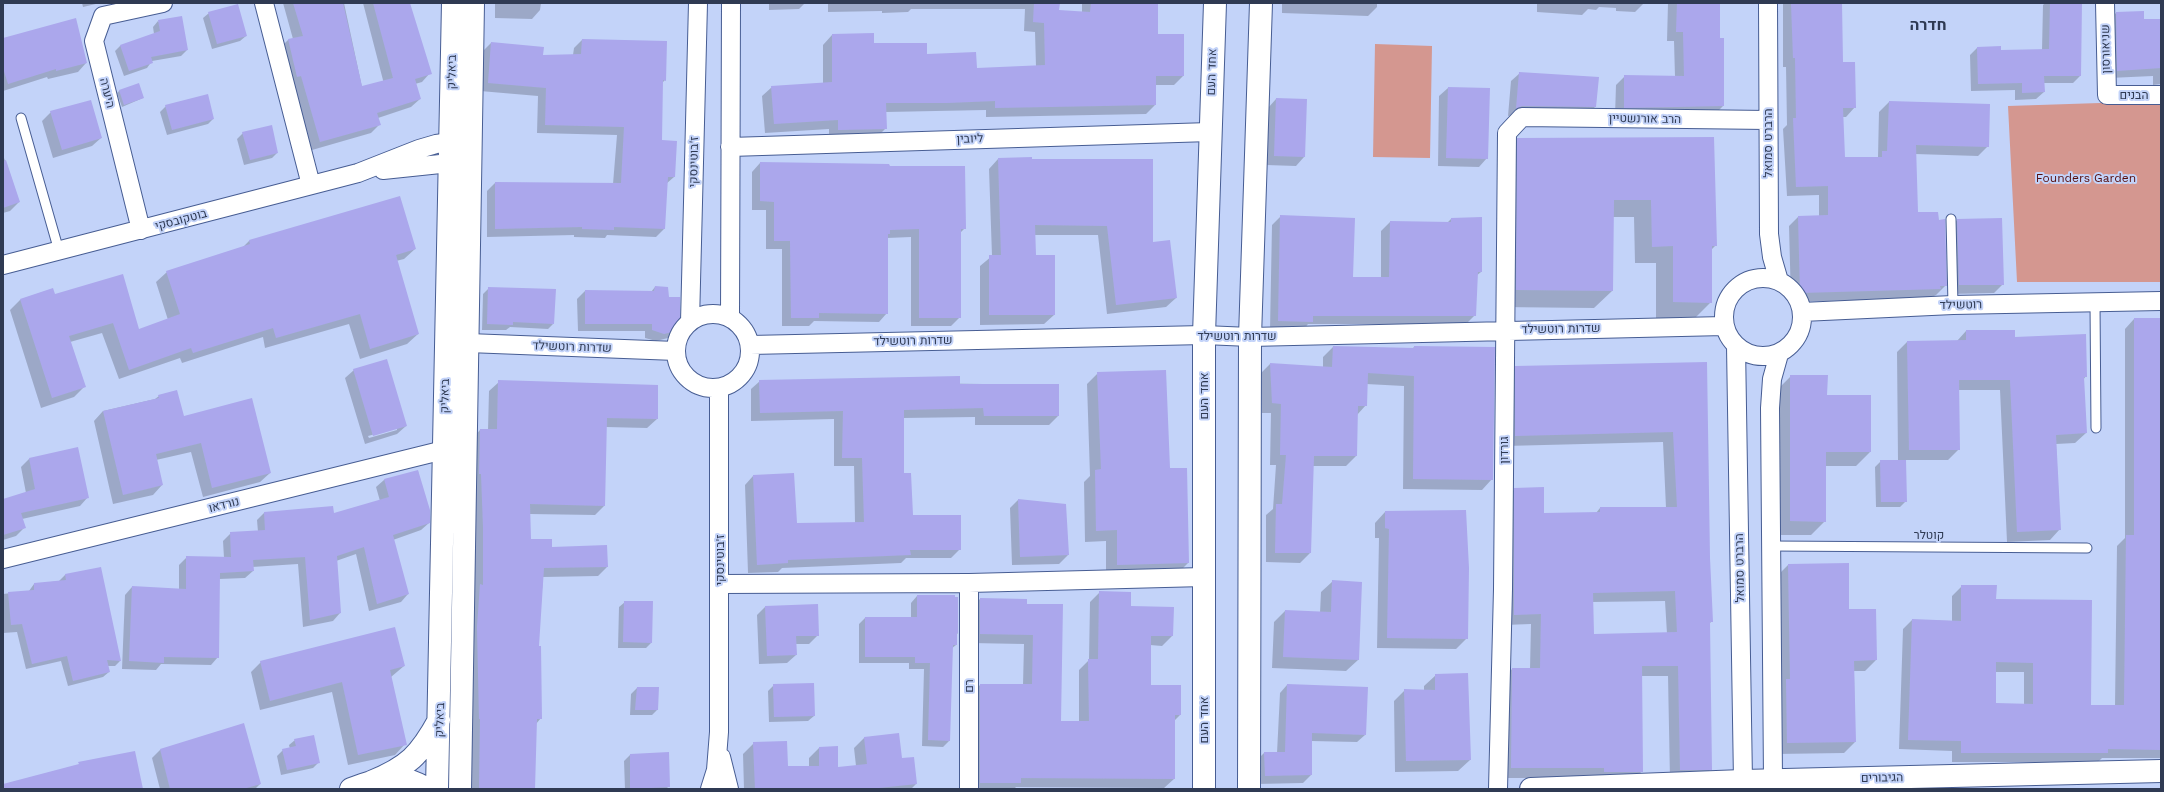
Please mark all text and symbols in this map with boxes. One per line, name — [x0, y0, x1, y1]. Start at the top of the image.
district label: חדרה — [1910, 15, 1946, 35]
street label: שניאורסון — [2098, 24, 2114, 74]
street label: אחד העם — [1204, 48, 1220, 96]
street label: ביאליק — [444, 54, 460, 90]
street label: היערה — [96, 76, 118, 110]
street label: הבנים — [2120, 88, 2148, 102]
street label: הרברט סמואל — [1761, 108, 1775, 178]
street label: הרב אורנשטיין — [1609, 111, 1681, 127]
street label: ליובין — [956, 131, 984, 147]
street label: ז'בוטינסקי — [686, 136, 702, 188]
park label: Founders Garden — [2036, 171, 2136, 185]
street label: בוטקובסקי — [153, 206, 209, 234]
street label: רוטשילד — [1940, 297, 1982, 313]
street label: שדרות רוטשילד — [1521, 321, 1601, 337]
street label: שדרות רוטשילד — [1197, 329, 1277, 343]
street label: שדרות רוטשילד — [873, 333, 953, 349]
street label: שדרות רוטשילד — [532, 338, 612, 356]
street label: אחד העם — [1197, 373, 1211, 419]
street label: ביאליק — [437, 378, 453, 414]
street label: גורדון — [1497, 436, 1511, 464]
street label: נורדאו — [207, 494, 241, 516]
street label: קוטלר — [1914, 528, 1944, 542]
street label: הרברט סמואל — [1732, 533, 1748, 603]
street label: ז'בוטינסקי — [713, 534, 727, 586]
street label: רם — [962, 679, 976, 693]
street label: אחד העם — [1197, 697, 1211, 743]
street label: ביאליק — [432, 702, 448, 738]
street label: הגיבורים — [1861, 770, 1903, 786]

